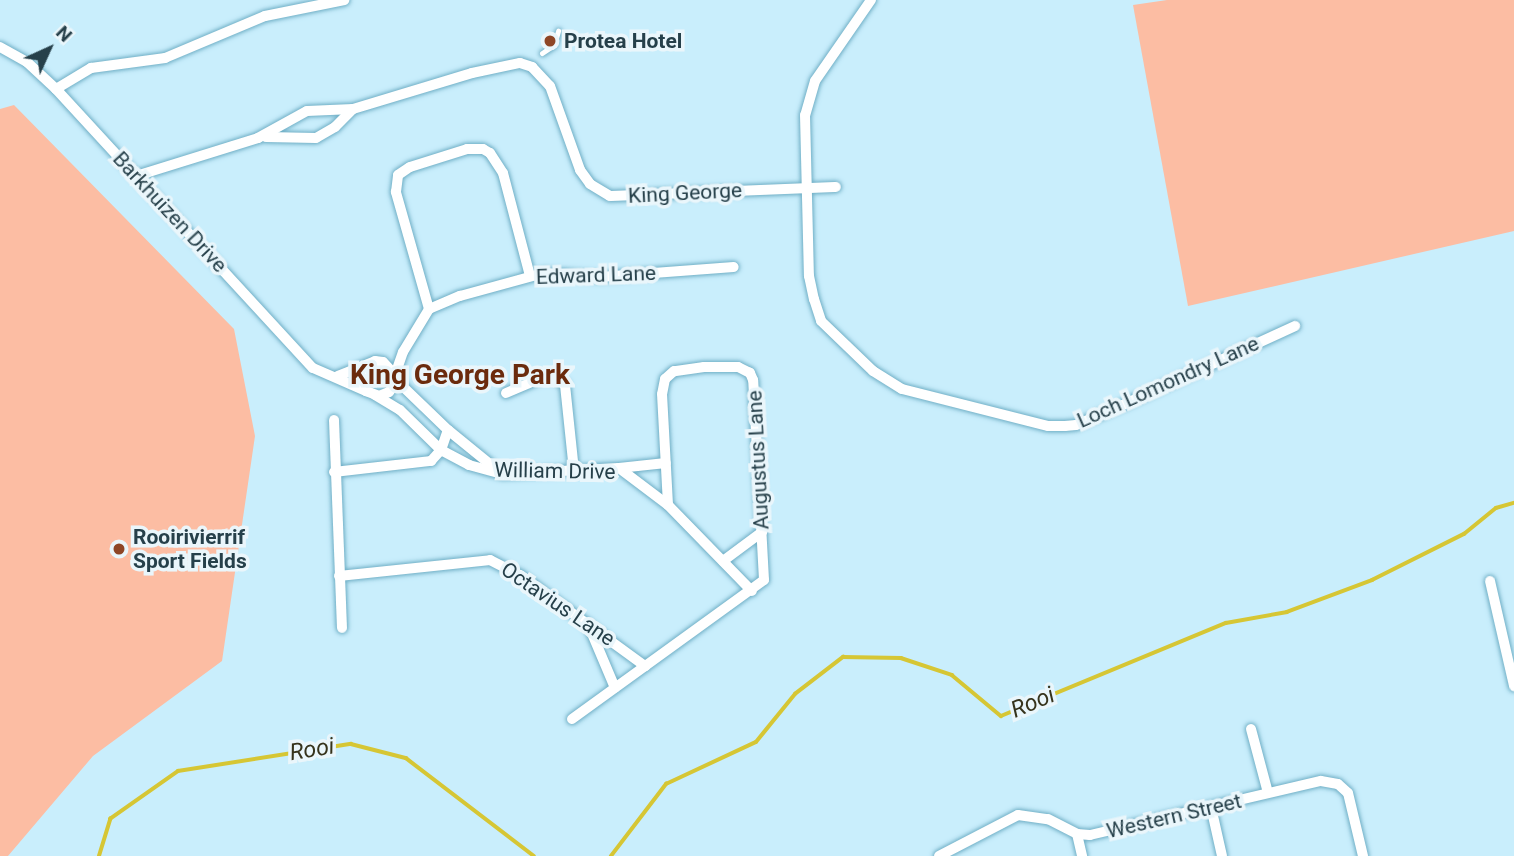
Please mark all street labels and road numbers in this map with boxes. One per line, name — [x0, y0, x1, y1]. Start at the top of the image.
street label: Barkhuizen Drive — [108, 146, 232, 278]
street label: King George — [627, 177, 743, 209]
street label: Edward Lane — [535, 260, 657, 290]
street label: Loch Lomondry Lane — [1073, 331, 1263, 433]
street label: Augustus Lane — [742, 390, 774, 530]
street label: William Drive — [494, 457, 616, 485]
street label: Octavius Lane — [496, 557, 620, 651]
street label: Western Street — [1104, 788, 1244, 844]

